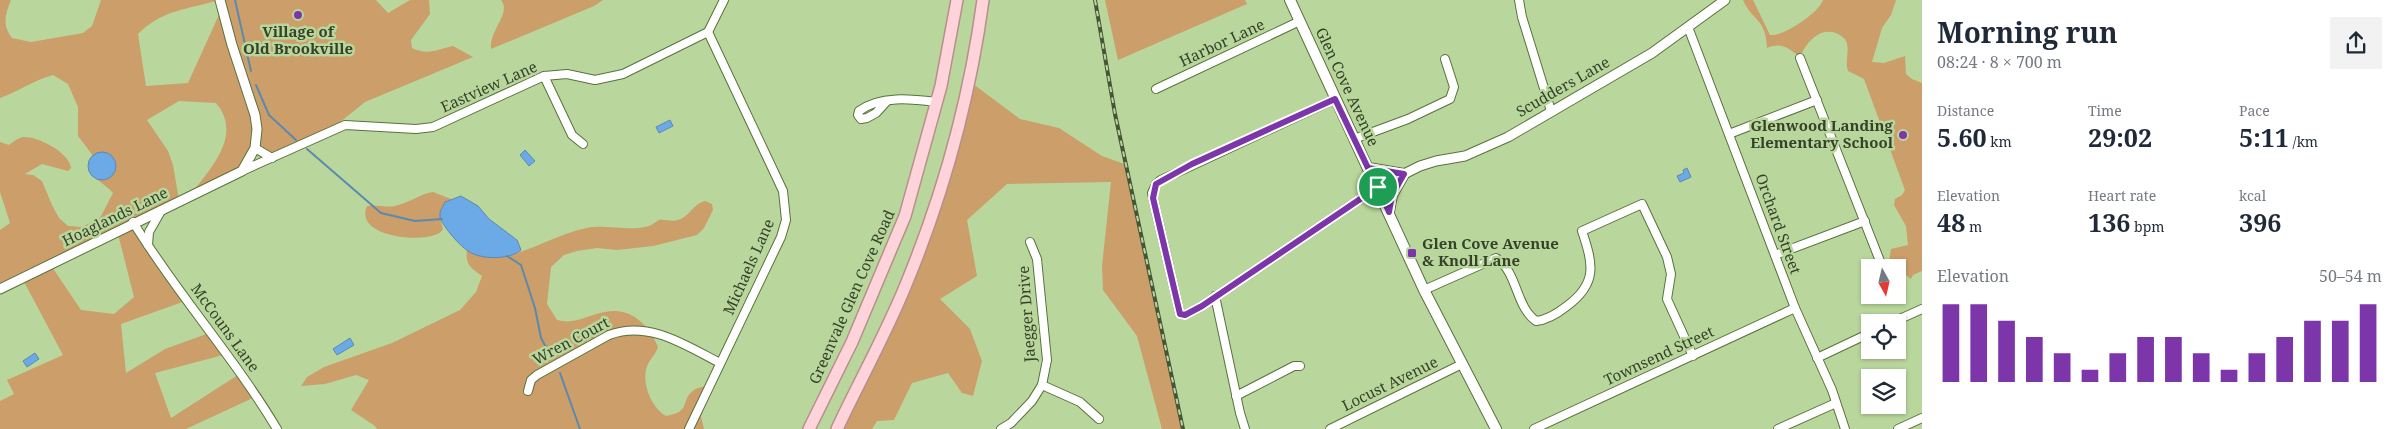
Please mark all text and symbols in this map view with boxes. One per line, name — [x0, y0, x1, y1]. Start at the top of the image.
marker: Village of Old Brookville — [292, 9, 304, 21]
text: Morning run — [1937, 13, 2118, 51]
street label: Harbor Lane — [1176, 14, 1267, 71]
button: share — [2330, 17, 2382, 69]
place label: Village of Old Brookville — [243, 21, 353, 58]
street label: Glen Cove Avenue — [1312, 24, 1384, 149]
street label: Scudders Lane — [1512, 51, 1613, 121]
text: 08:24 · 8 × 700 m — [1937, 51, 2062, 73]
street label: Eastview Lane — [437, 56, 540, 116]
text: Distance — [1937, 101, 1994, 120]
text: Time — [2088, 101, 2122, 120]
text: Pace — [2239, 101, 2270, 120]
place label: Glenwood Landing Elementary School — [1750, 115, 1894, 152]
text: 5.60 — [1937, 120, 1987, 154]
text: 29:02 — [2088, 120, 2152, 154]
text: 5:11 — [2239, 120, 2289, 154]
marker: Glenwood Landing Elementary School — [1897, 129, 1909, 141]
text: km — [1987, 132, 2012, 151]
text: /km — [2289, 132, 2318, 151]
pin — [1357, 166, 1399, 208]
street label: Orchard Street — [1751, 171, 1806, 277]
icon: arrive — [1364, 173, 1392, 201]
street label: Hoaglands Lane — [58, 182, 171, 250]
text: Elevation — [1937, 186, 2000, 205]
text: Heart rate — [2088, 186, 2156, 205]
text: kcal — [2239, 186, 2266, 205]
text: 48 — [1937, 205, 1965, 239]
text: 136 — [2088, 205, 2130, 239]
text: 396 — [2239, 205, 2281, 239]
street label: Greenvale Glen Cove Road — [804, 206, 899, 387]
street label: Michaels Lane — [718, 215, 778, 318]
text: m — [1965, 217, 1982, 236]
text: bpm — [2130, 217, 2164, 236]
place label: Glen Cove Avenue & Knoll Lane — [1422, 233, 1559, 270]
marker: Glen Cove Avenue & Knoll Lane — [1406, 247, 1418, 259]
north arrow — [1861, 259, 1906, 304]
map controls — [1861, 259, 1906, 414]
street label: Jaegger Drive — [1013, 265, 1039, 364]
text: Elevation — [1937, 265, 2009, 287]
text: 50–54 m — [2319, 265, 2382, 287]
street label: McCouns Lane — [187, 279, 265, 376]
street label: Wren Court — [529, 312, 612, 369]
button: locate — [1861, 314, 1906, 359]
street label: Townsend Street — [1600, 321, 1717, 389]
street label: Locust Avenue — [1338, 351, 1441, 415]
button: layers — [1861, 369, 1906, 414]

